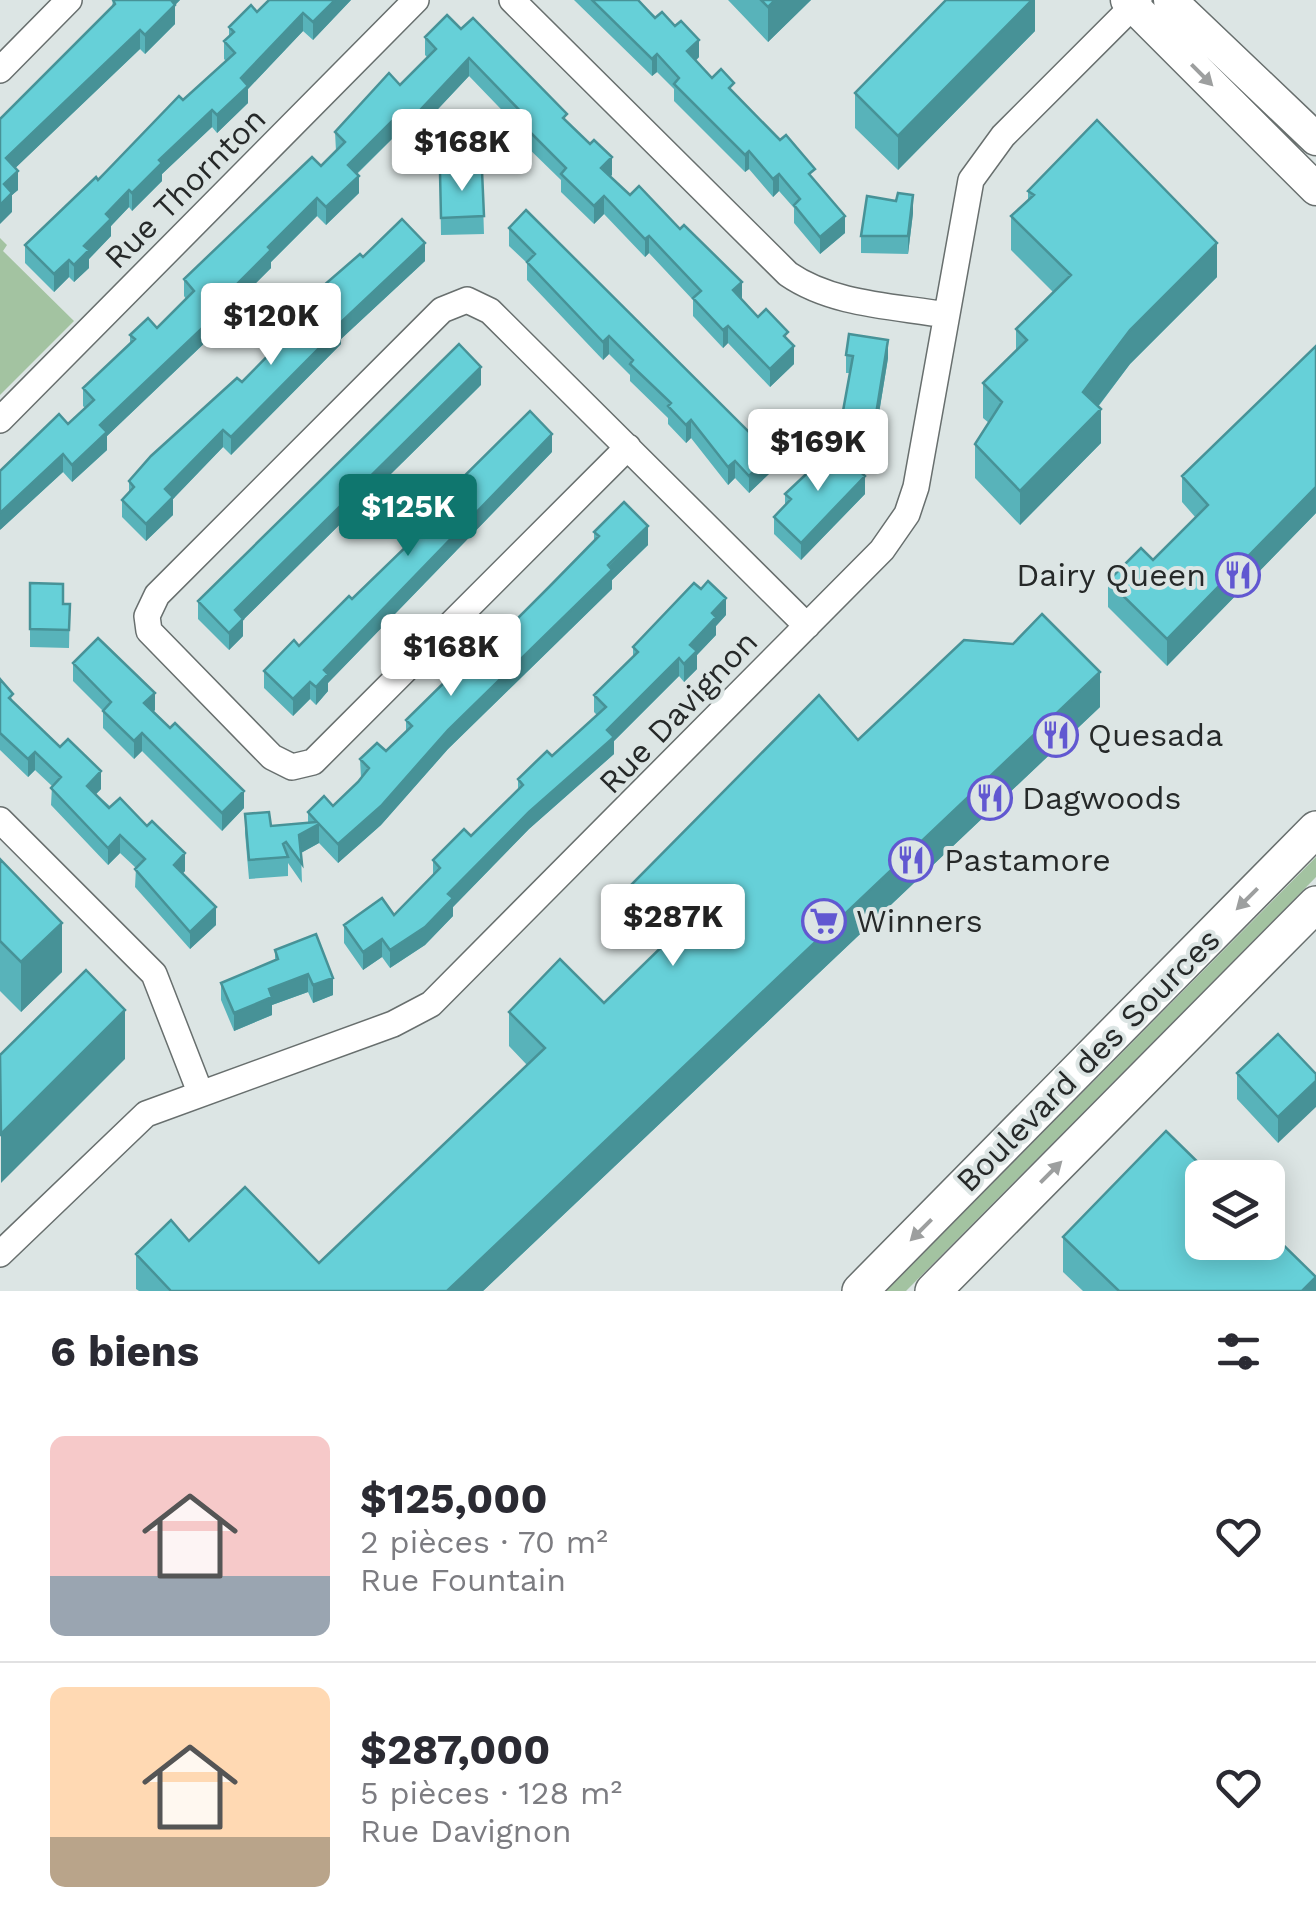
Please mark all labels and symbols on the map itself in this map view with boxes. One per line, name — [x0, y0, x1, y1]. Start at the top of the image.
one-way arrow — [1190, 63, 1213, 87]
street label: Rue Thornton — [97, 100, 273, 276]
pin: $168K — [392, 109, 532, 194]
pin: $120K — [201, 283, 341, 368]
pin: $169K — [748, 409, 888, 494]
pin: $125K — [338, 474, 478, 559]
restaurant icon: Dairy Queen — [1215, 552, 1261, 598]
place label: Dairy Queen — [1016, 556, 1206, 594]
pin: $168K — [381, 614, 521, 699]
street label: Rue Davignon — [591, 623, 765, 801]
restaurant icon: Quesada — [1033, 712, 1079, 758]
place label: Quesada — [1088, 716, 1223, 754]
restaurant icon: Dagwoods — [967, 775, 1013, 821]
place label: Dagwoods — [1022, 779, 1181, 817]
restaurant icon: Pastamore — [888, 837, 934, 883]
place label: Pastamore — [944, 841, 1111, 879]
pin: $287K — [603, 884, 743, 969]
one-way arrow — [1236, 886, 1260, 910]
supermarket icon: Winners — [801, 898, 847, 944]
place label: Winners — [856, 902, 983, 940]
street label: Boulevard des Sources — [948, 920, 1228, 1200]
one-way arrow — [1038, 1161, 1062, 1184]
one-way arrow — [910, 1217, 933, 1241]

